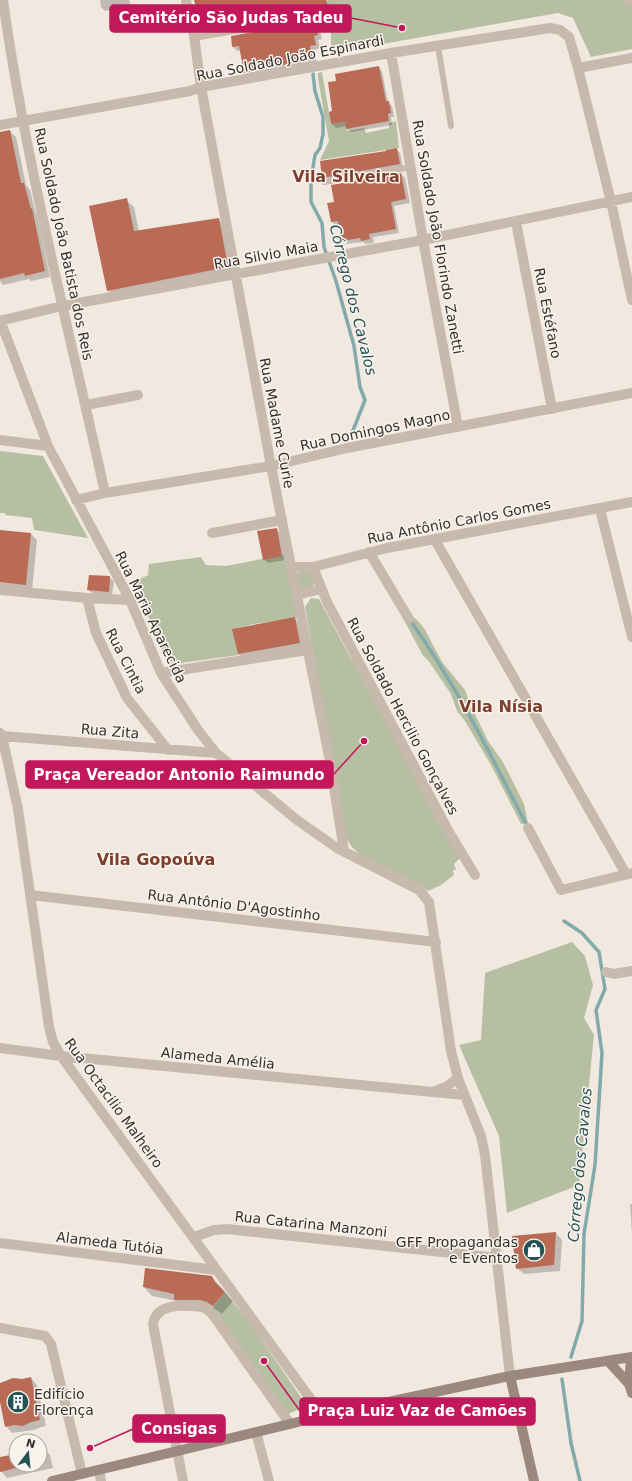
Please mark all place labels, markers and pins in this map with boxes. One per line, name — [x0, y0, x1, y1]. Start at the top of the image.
callout: Cemitério São Judas Tadeu — [110, 5, 351, 32]
callout: Praça Vereador Antonio Raimundo — [26, 761, 333, 788]
place label: GFF Propagandas e Eventos — [396, 1234, 518, 1266]
shop icon: GFF Propagandas e Eventos — [521, 1237, 547, 1263]
place label: Edifício Florença — [34, 1386, 94, 1418]
building icon: Edifício Florença — [5, 1389, 31, 1415]
callout: Praça Luiz Vaz de Camões — [300, 1398, 535, 1425]
callout: Consigas — [133, 1415, 225, 1442]

